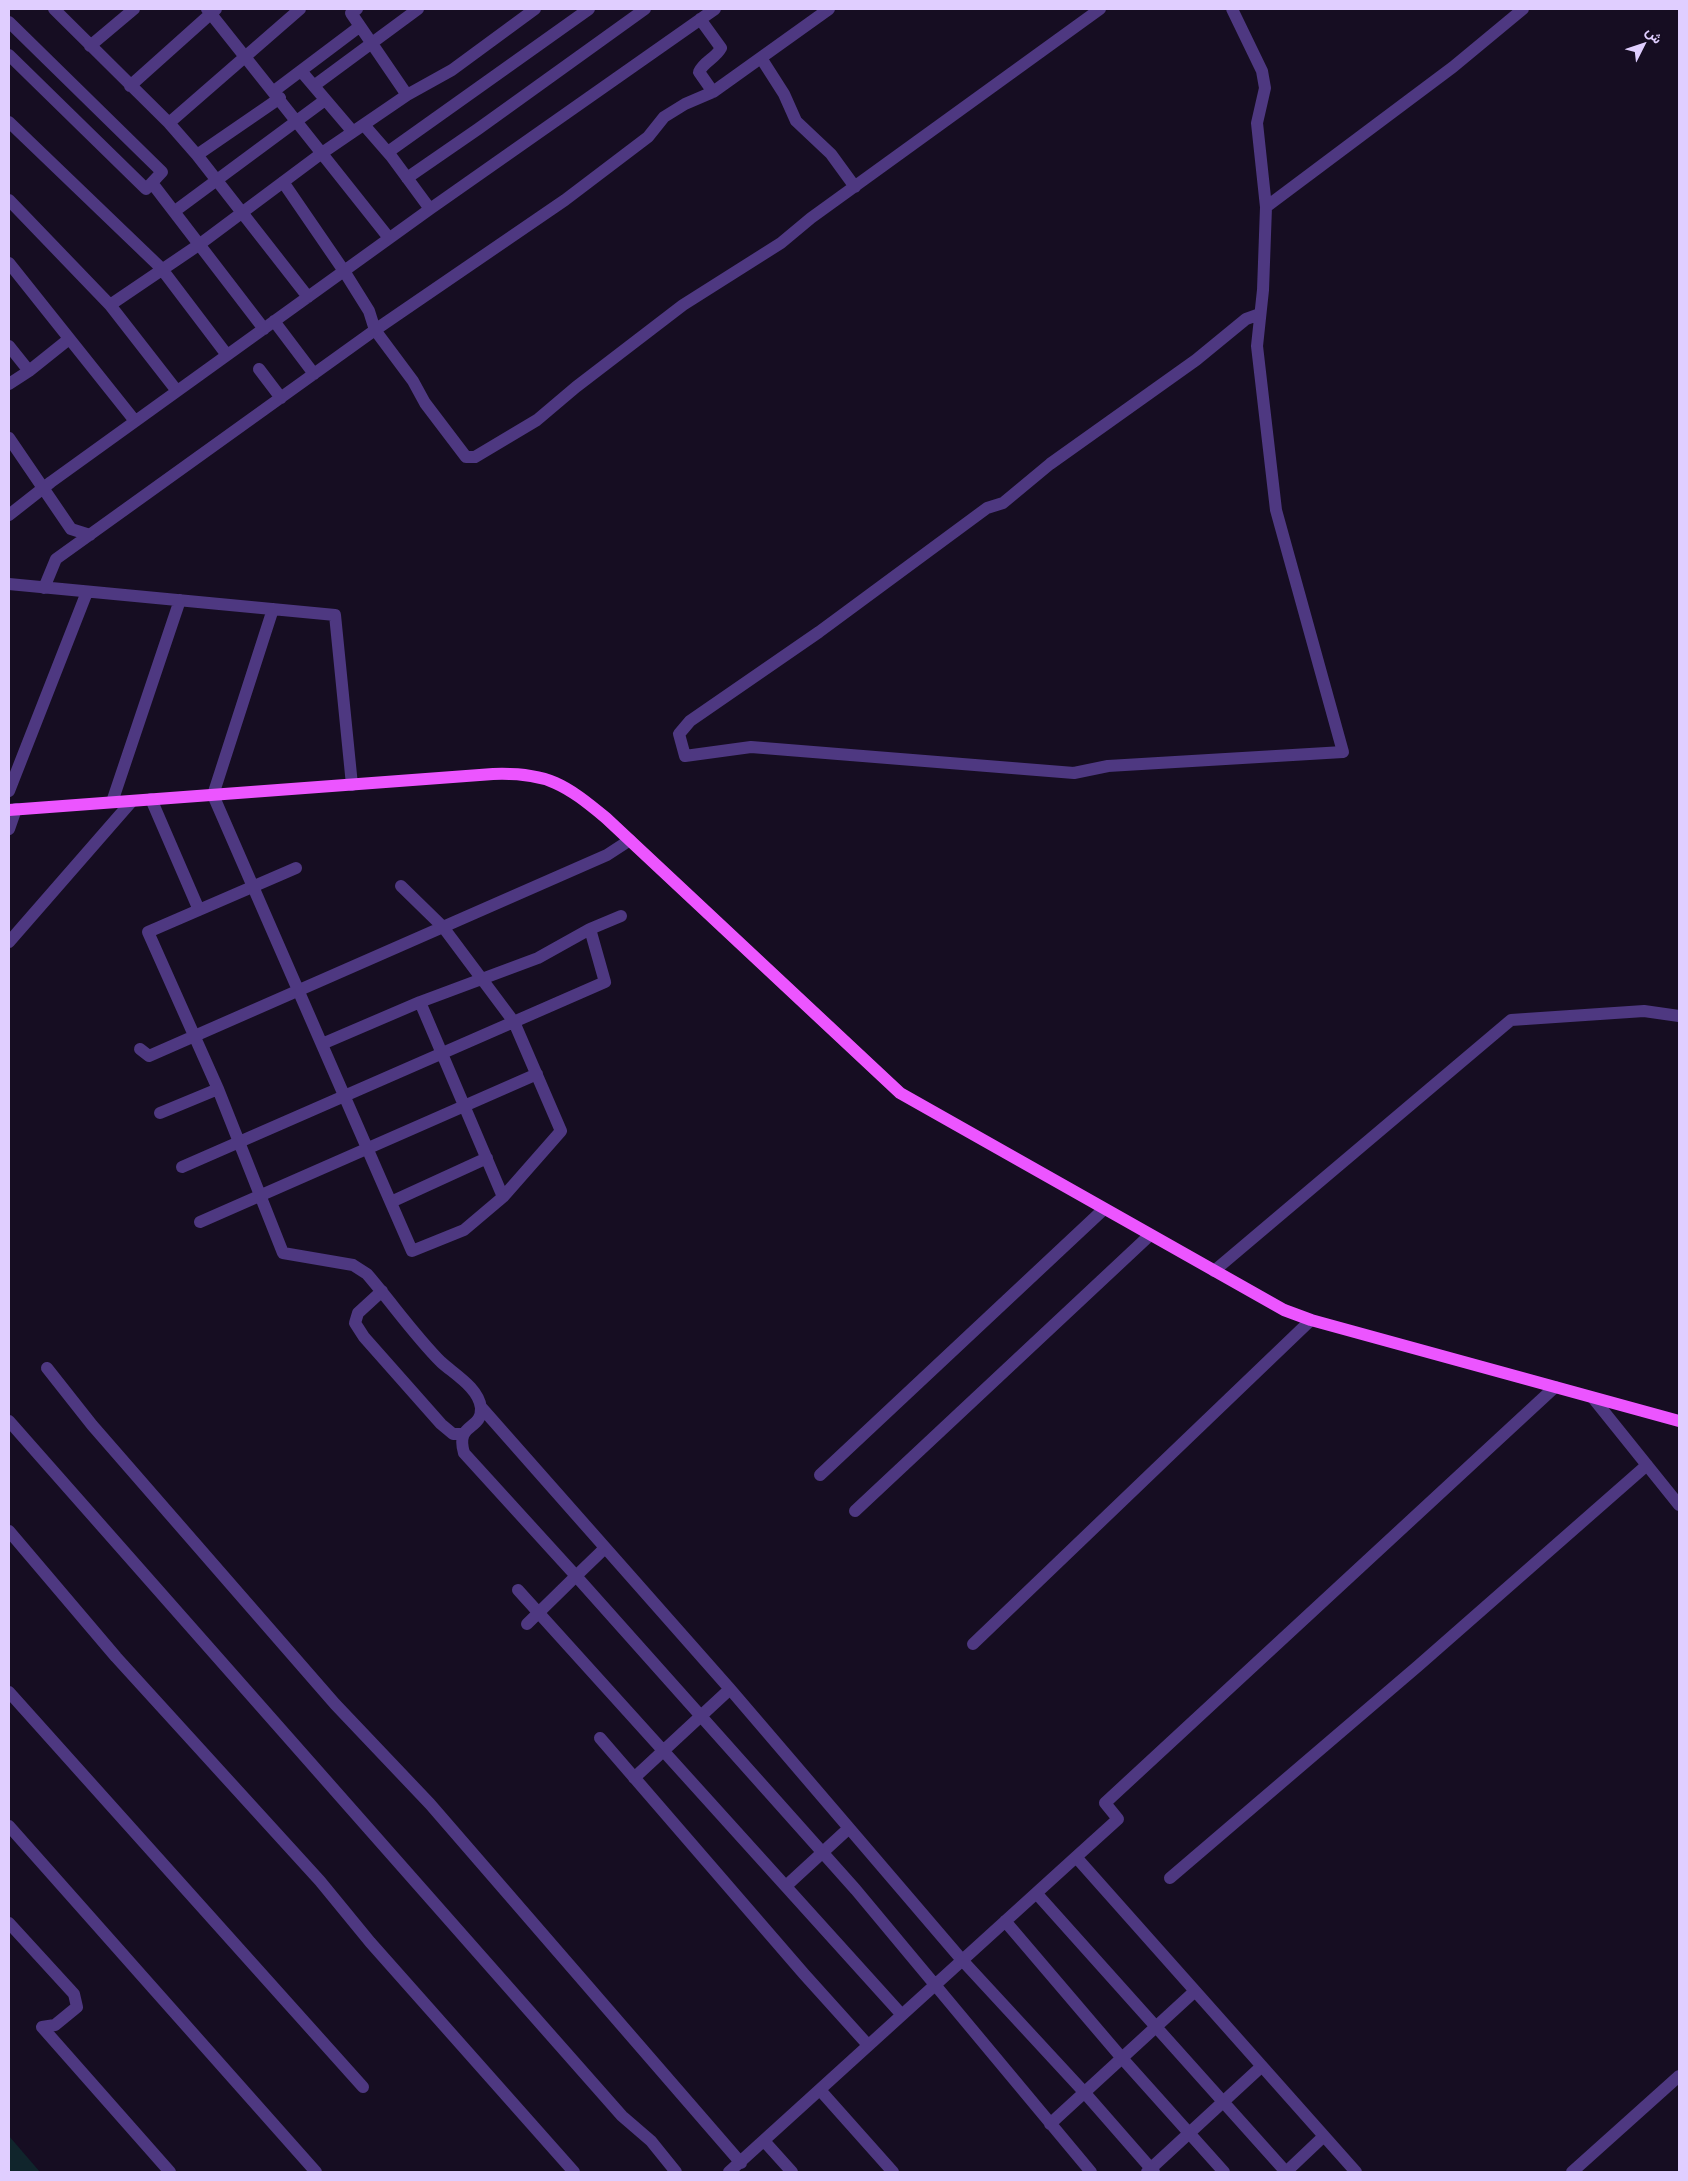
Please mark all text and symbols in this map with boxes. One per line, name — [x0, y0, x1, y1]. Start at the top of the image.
north arrow — [1618, 20, 1668, 70]
text: ش — [1643, 24, 1666, 47]

